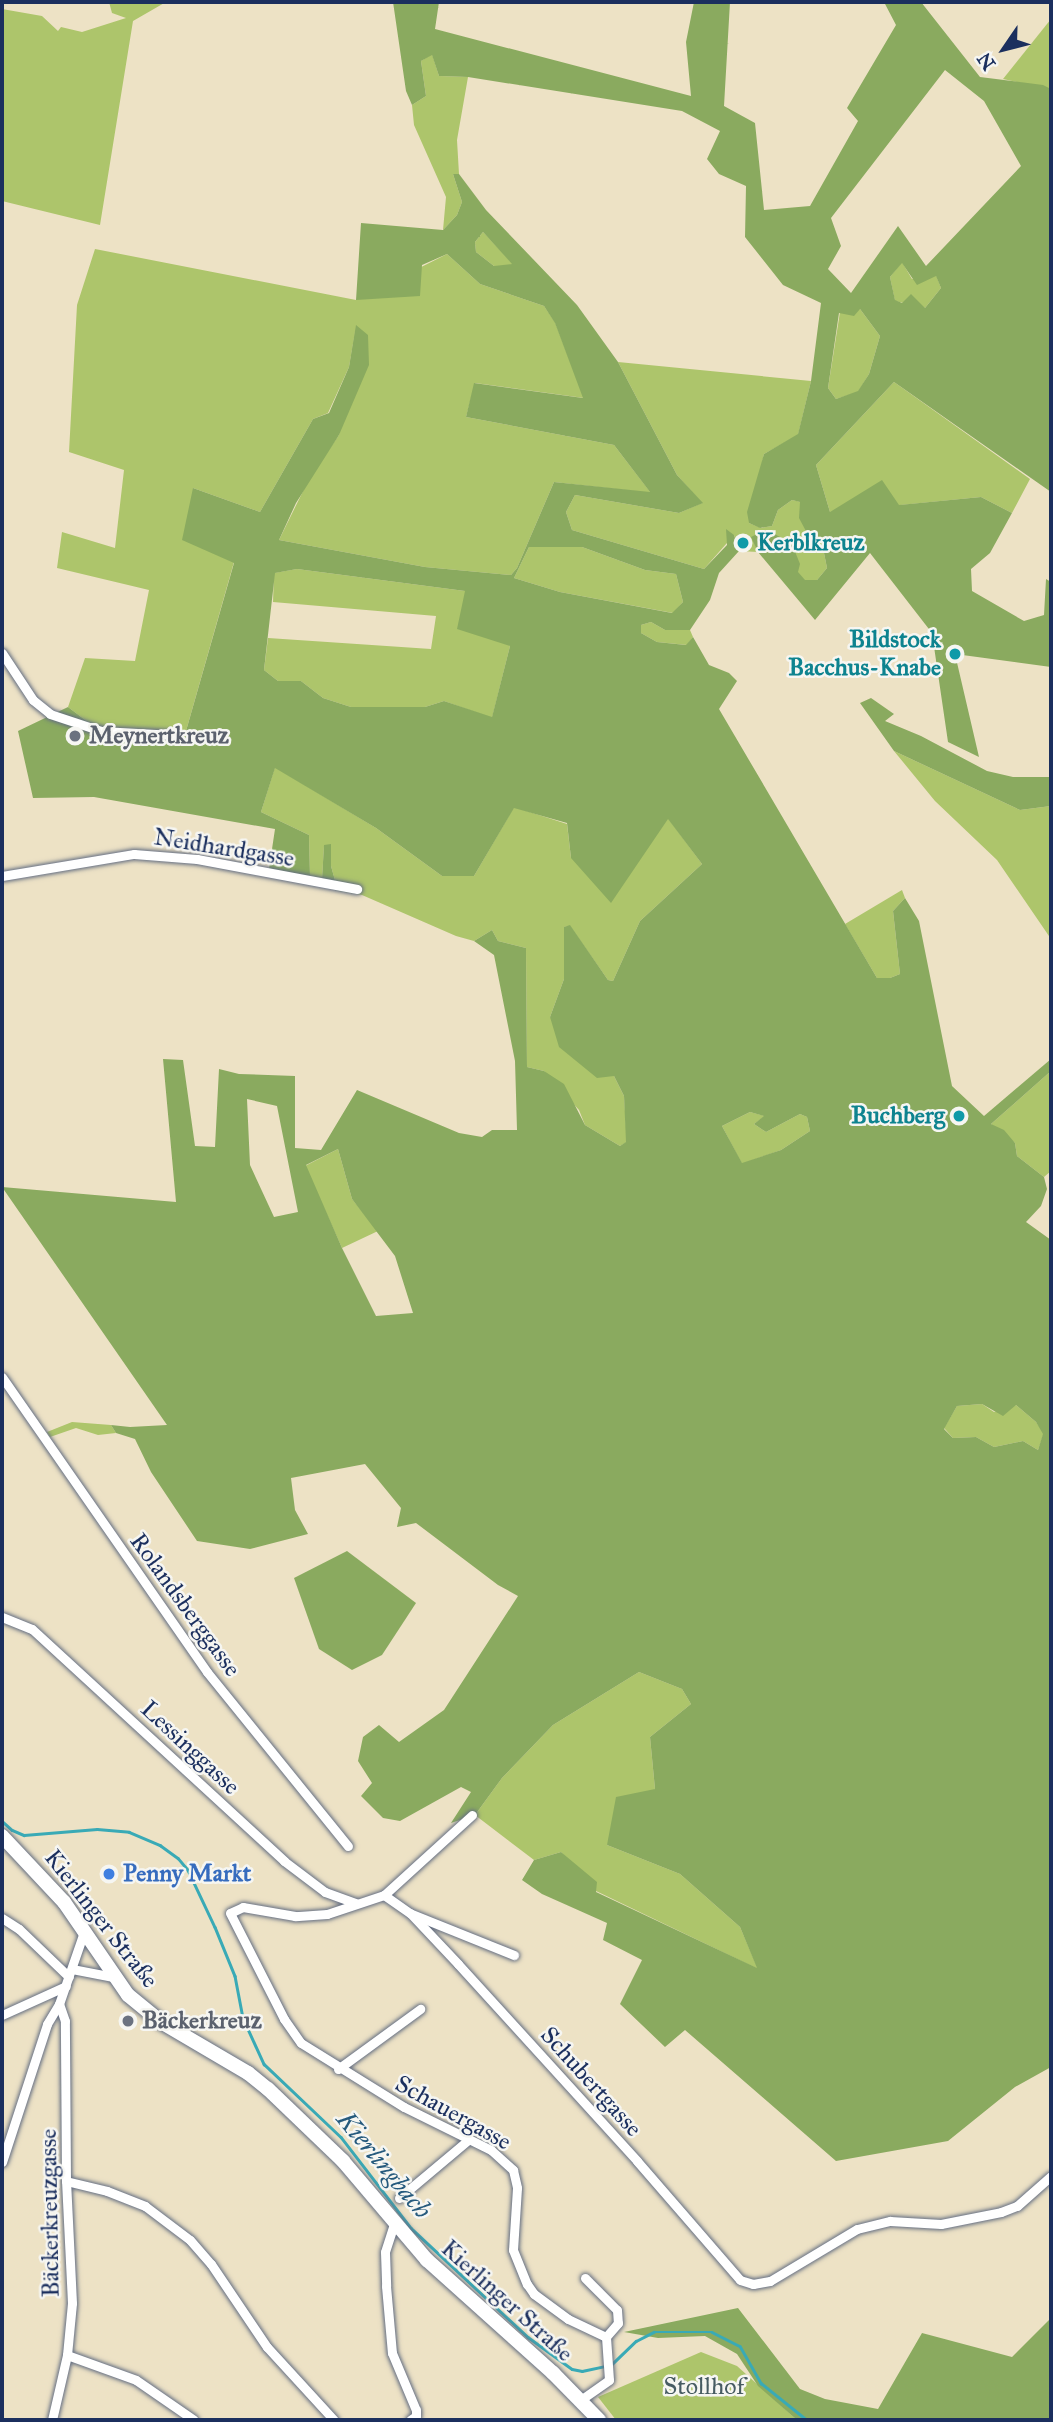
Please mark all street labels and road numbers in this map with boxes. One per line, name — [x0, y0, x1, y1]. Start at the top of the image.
street label: Neidhardgasse — [152, 823, 296, 873]
street label: Rolandsberggasse — [123, 1528, 247, 1682]
street label: Lessinggasse — [135, 1695, 245, 1801]
street label: Kierlinger Straße — [38, 1844, 164, 1994]
street label: Schubertgasse — [534, 2021, 648, 2143]
street label: Schauergasse — [390, 2069, 516, 2157]
street label: Bäckerkreuzgasse — [34, 2128, 66, 2298]
street label: Kierlinger Straße — [435, 2234, 579, 2368]

